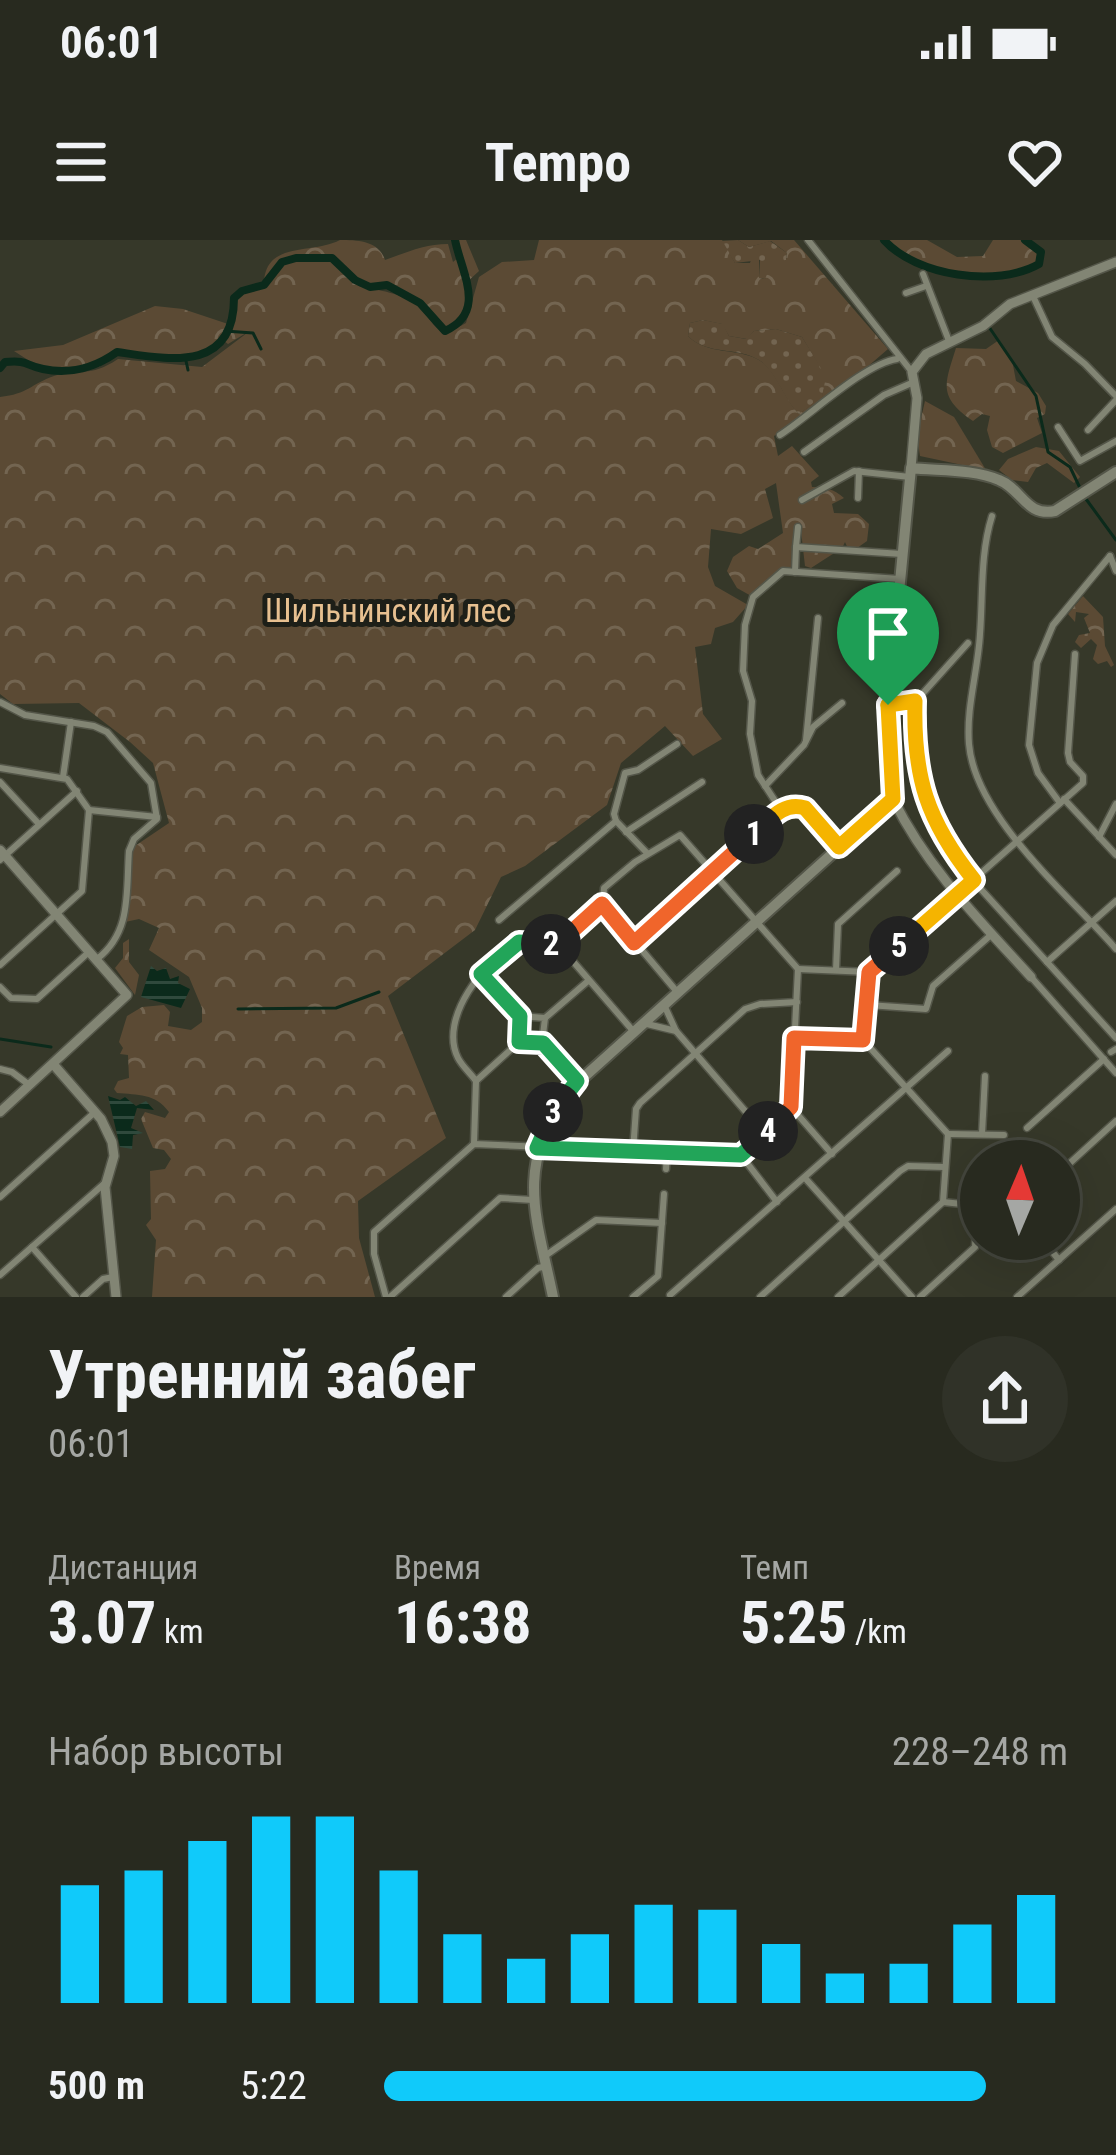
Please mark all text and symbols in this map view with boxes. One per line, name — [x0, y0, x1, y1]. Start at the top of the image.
text: 06:01 — [60, 16, 163, 69]
icon: menu — [48, 129, 114, 195]
icon: heart — [1002, 129, 1068, 195]
text: Tempo — [485, 131, 631, 194]
pin — [837, 582, 939, 705]
park label: Шильнинский лес — [265, 591, 511, 630]
icon: arrive — [855, 600, 921, 666]
pin: 1 — [724, 804, 784, 864]
text: 1 — [746, 814, 762, 853]
pin: 2 — [521, 914, 581, 974]
pin: 5 — [869, 916, 929, 976]
text: 2 — [543, 924, 559, 963]
text: 5 — [891, 926, 907, 965]
pin: 3 — [523, 1082, 583, 1142]
text: 3 — [545, 1092, 561, 1131]
pin: 4 — [738, 1101, 798, 1161]
text: 4 — [760, 1111, 776, 1150]
north arrow — [960, 1140, 1080, 1260]
map controls — [960, 1140, 1080, 1260]
button: share — [942, 1336, 1068, 1462]
text: Утренний забег — [48, 1337, 476, 1414]
text: 06:01 — [48, 1421, 134, 1467]
text: Дистанция — [48, 1548, 198, 1587]
text: Время — [394, 1548, 481, 1587]
text: Темп — [740, 1548, 809, 1587]
text: 3.07 — [48, 1587, 156, 1658]
text: 16:38 — [394, 1587, 532, 1658]
text: 5:25 — [740, 1587, 847, 1658]
text: km — [156, 1612, 204, 1651]
text: /km — [847, 1612, 907, 1651]
text: Набор высоты — [48, 1729, 284, 1775]
text: 228–248 m — [892, 1729, 1068, 1775]
text: 500 m — [48, 2063, 145, 2109]
text: 5:22 — [240, 2063, 307, 2109]

